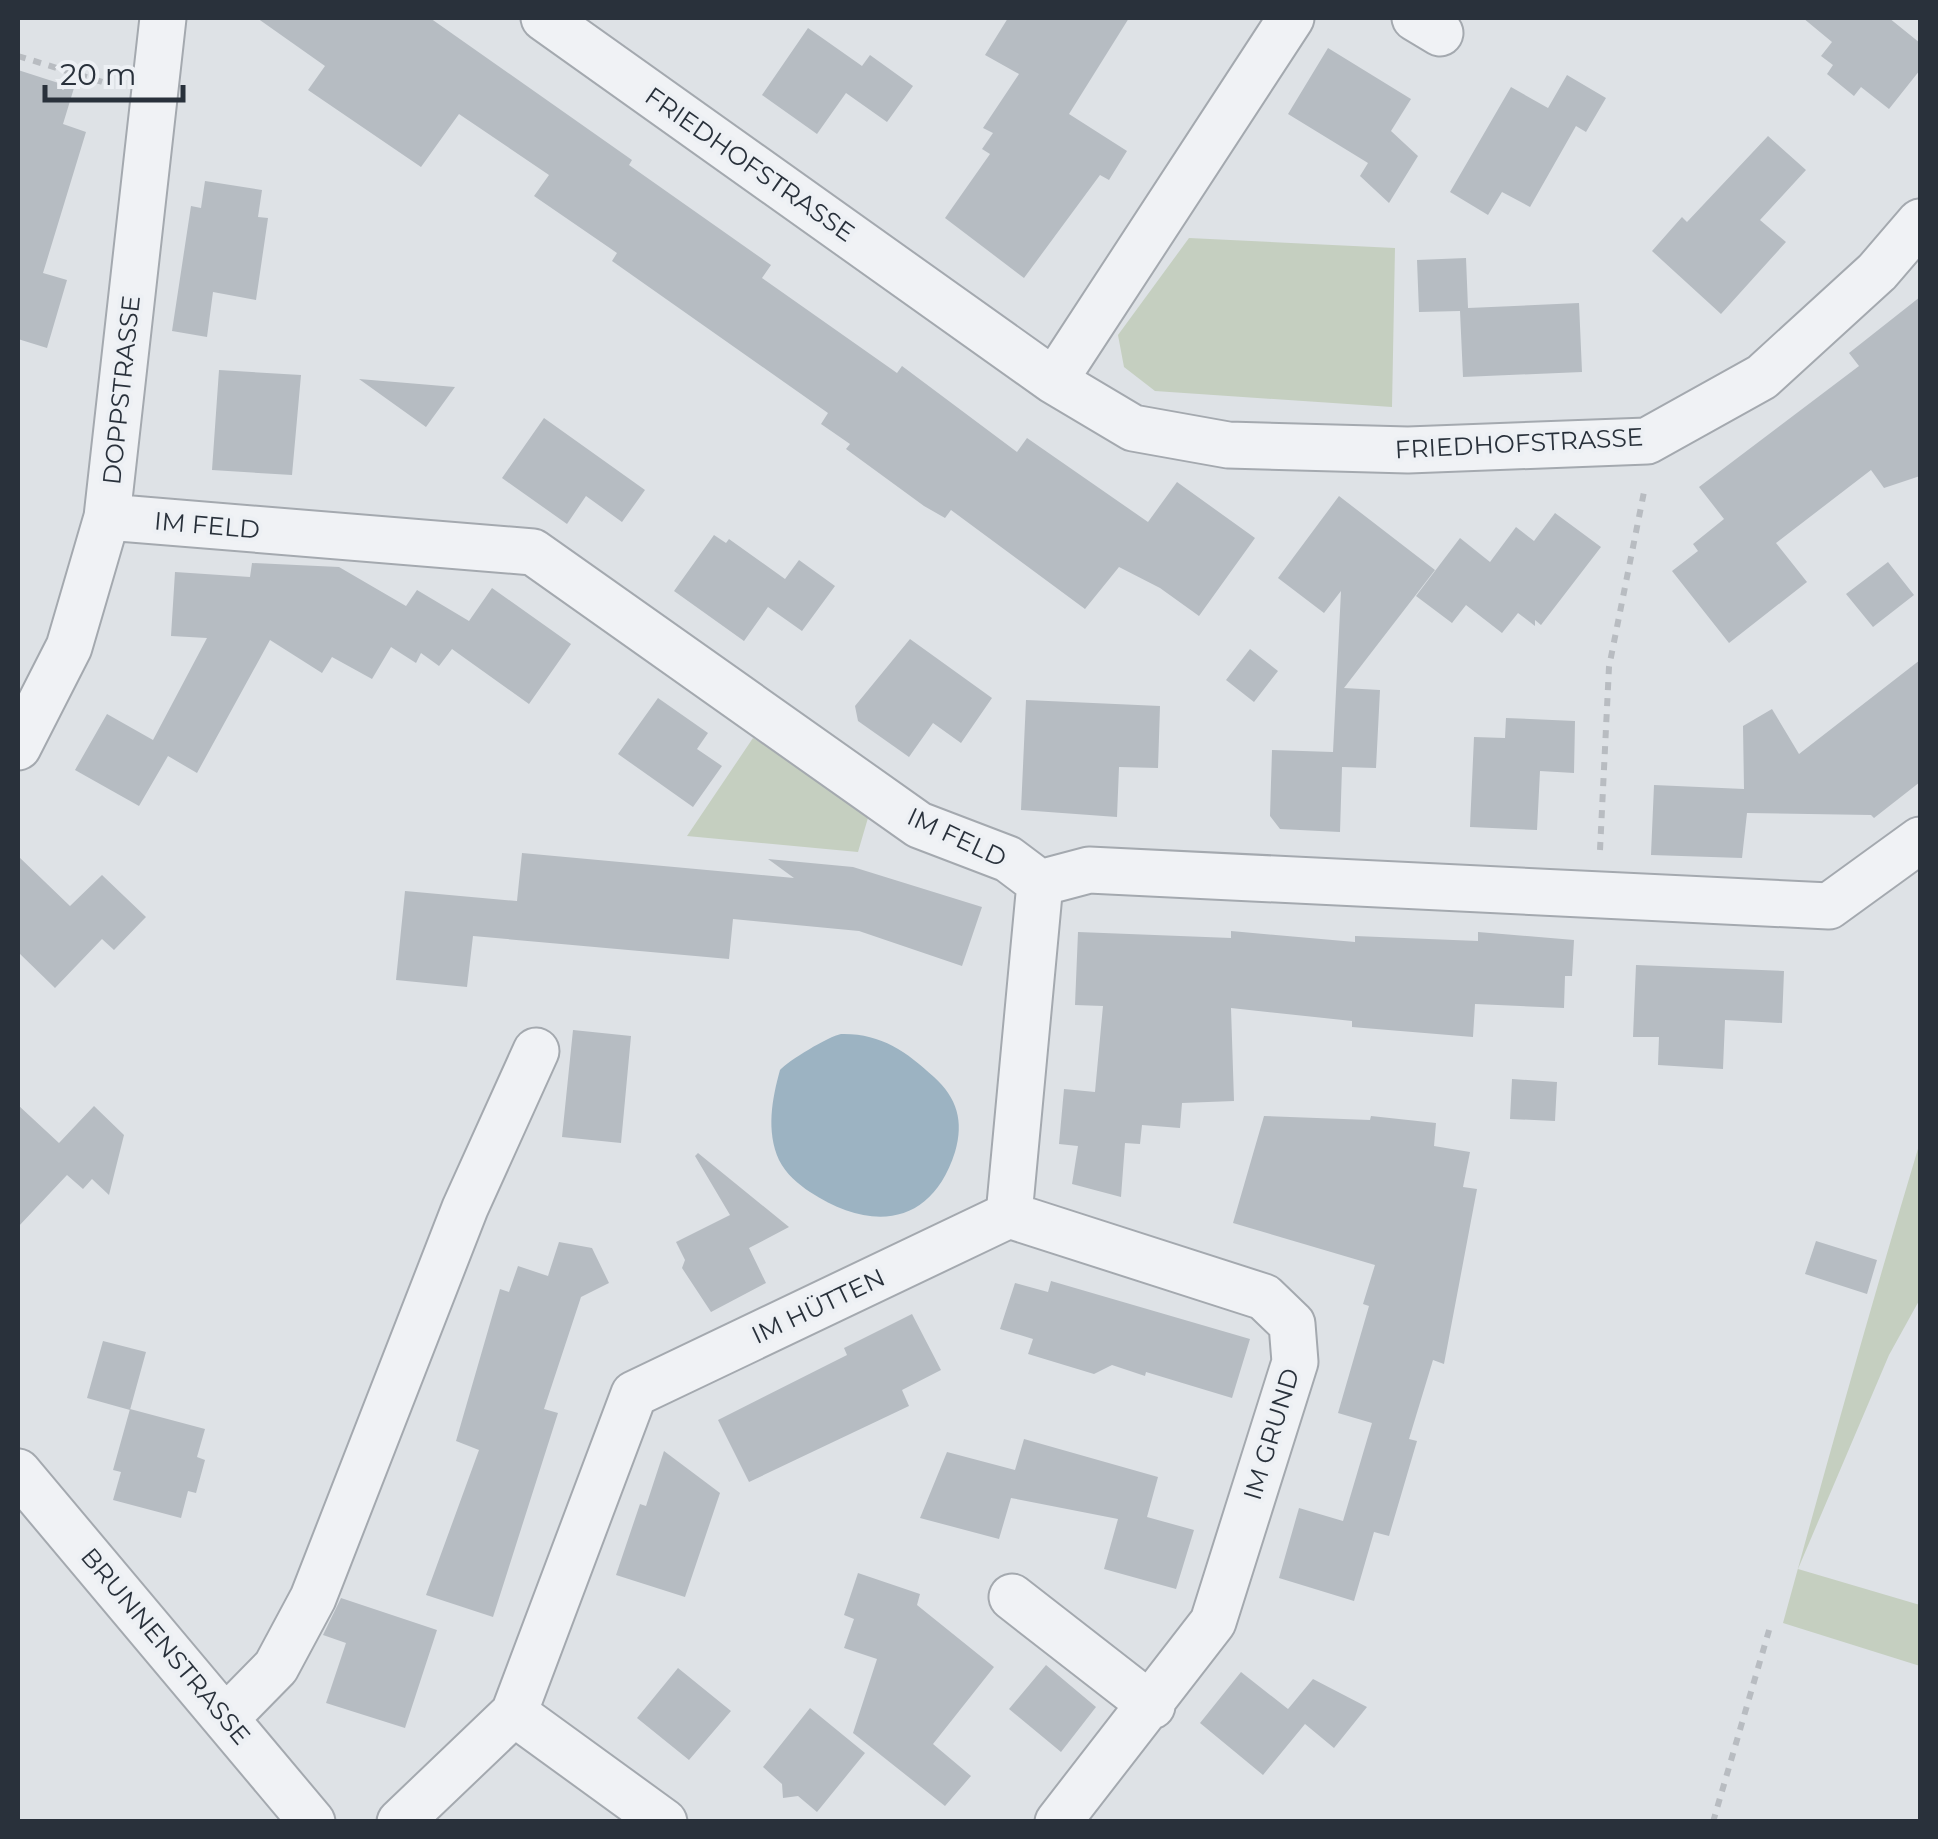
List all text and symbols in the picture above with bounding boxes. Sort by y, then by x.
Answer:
scale bar [45,40,182,102]
text: 20 m [60,56,137,93]
street label: FRIEDHOFSTRASSE [639,80,861,248]
street label: DOPPSTRASSE [96,294,146,486]
street label: FRIEDHOFSTRASSE [1394,422,1644,464]
street label: IM FELD [153,505,261,545]
street label: IM FELD [903,801,1011,873]
street label: IM HÜTTEN [747,1262,889,1350]
street label: IM GRUND [1237,1365,1305,1503]
street label: BRUNNENSTRASSE [75,1542,257,1750]

